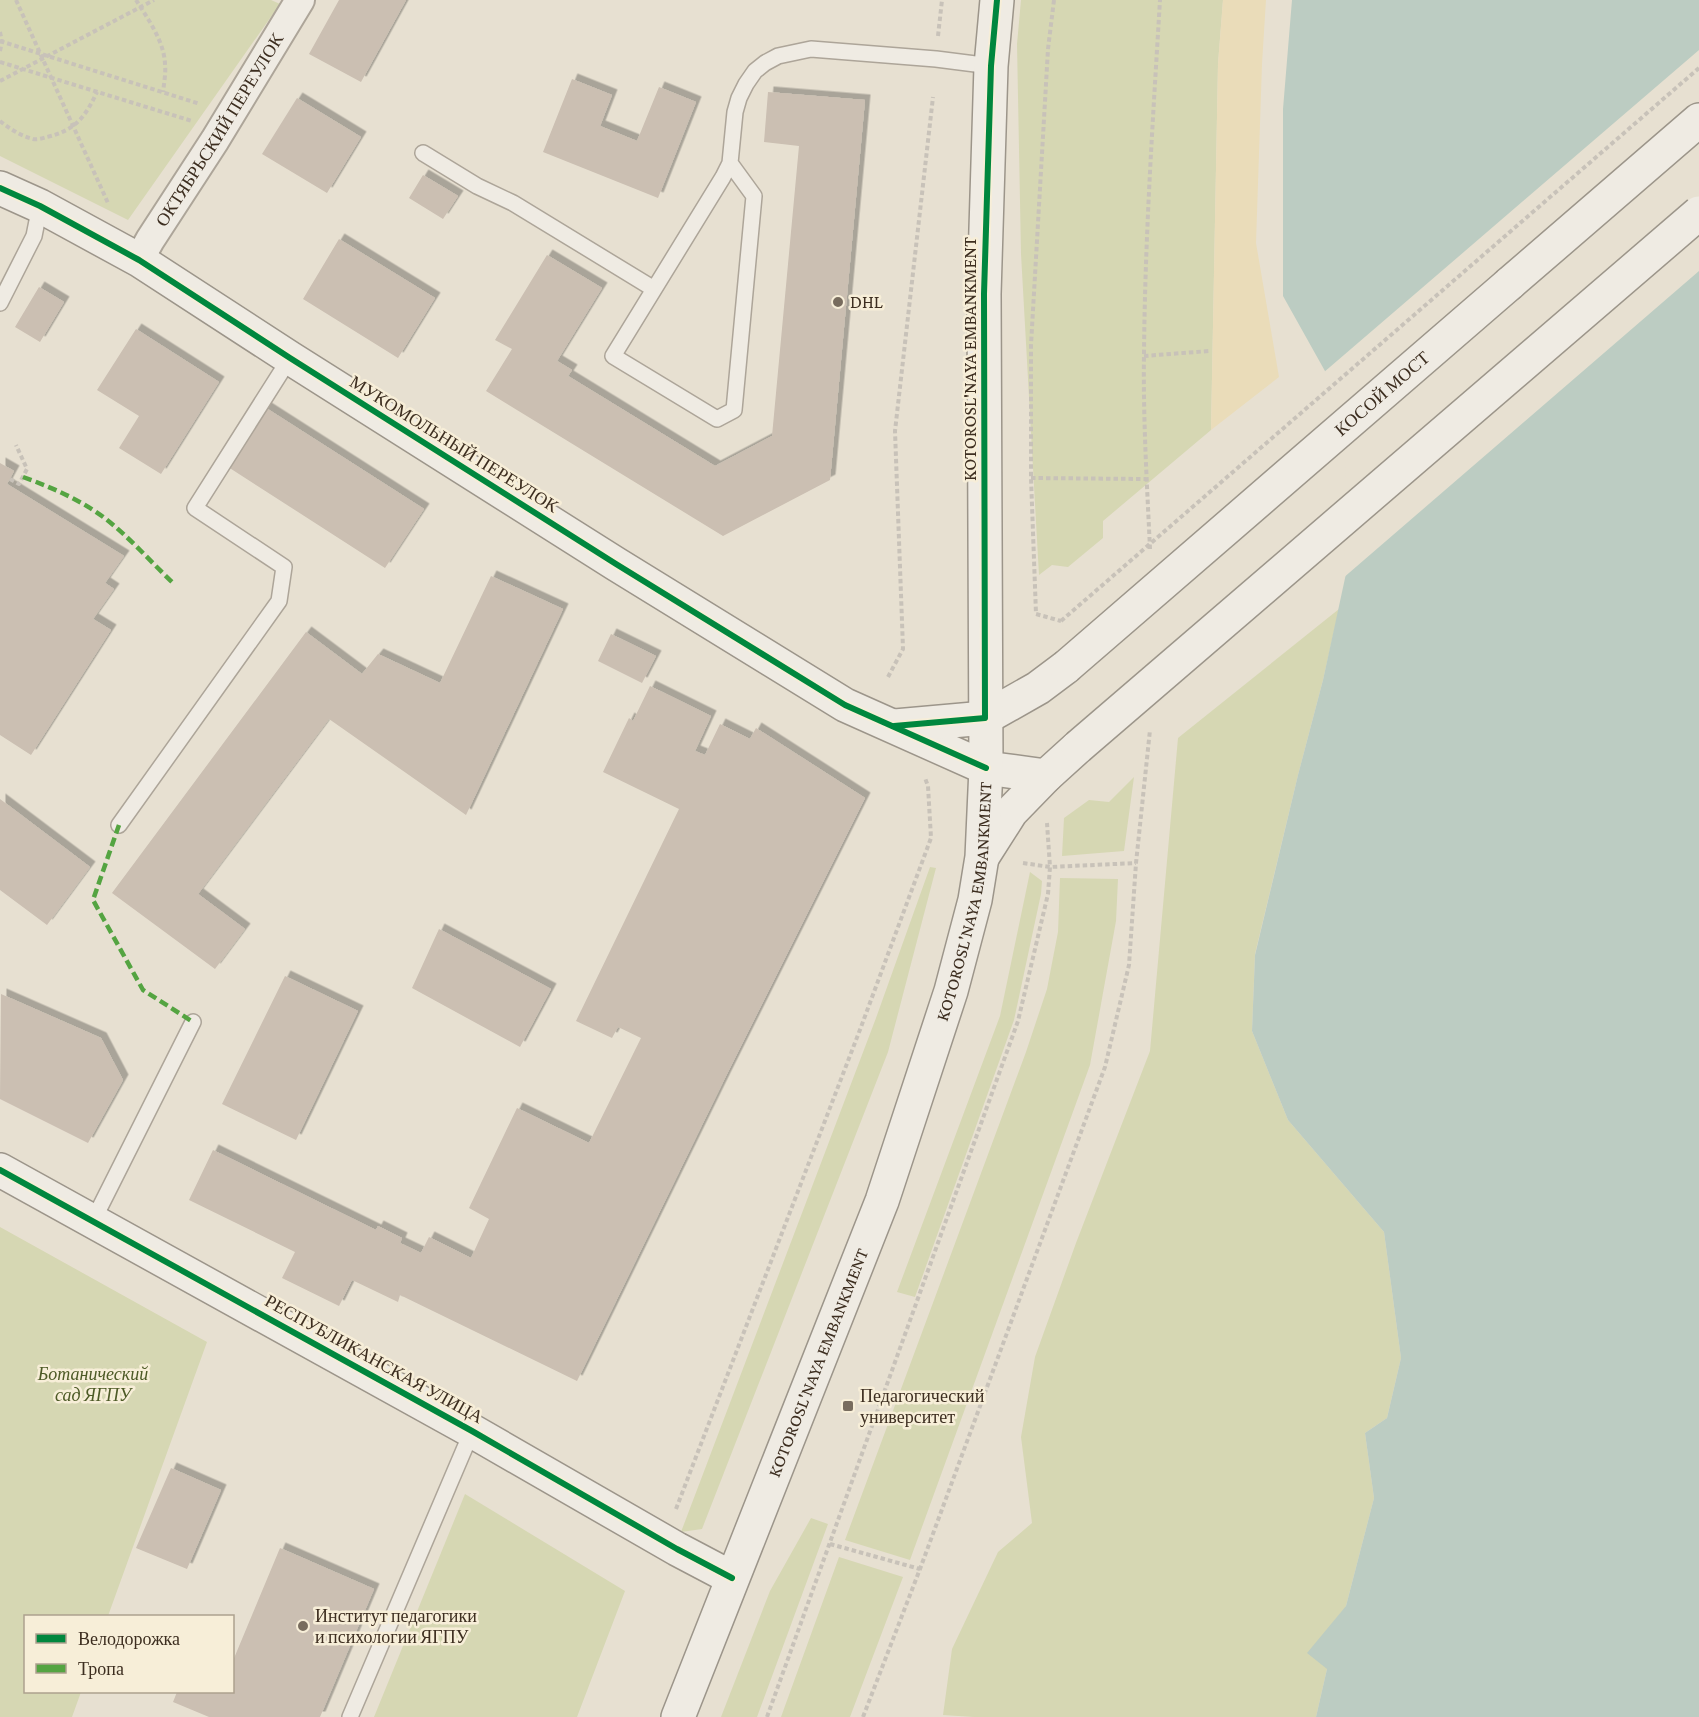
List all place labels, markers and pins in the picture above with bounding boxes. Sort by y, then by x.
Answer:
place label: DHL [850,292,883,312]
marker: DHL [831,295,845,309]
place label: Педагогический университет [860,1386,985,1427]
marker: Педагогический университет [841,1399,855,1413]
place label: Институт педагогики и психологии ЯГПУ [315,1606,477,1647]
marker: Институт педагогики и психологии ЯГПУ [296,1619,310,1633]

